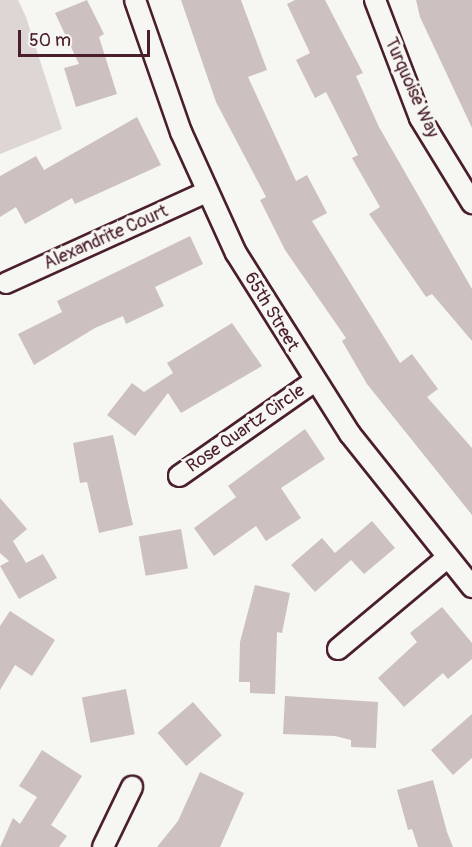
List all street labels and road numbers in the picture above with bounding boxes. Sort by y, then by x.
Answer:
street label: Turquoise Way [379,34,443,142]
street label: Alexandrite Court [40,201,172,275]
street label: 65th Street [239,268,303,356]
street label: Rose Quartz Circle [183,380,309,478]

